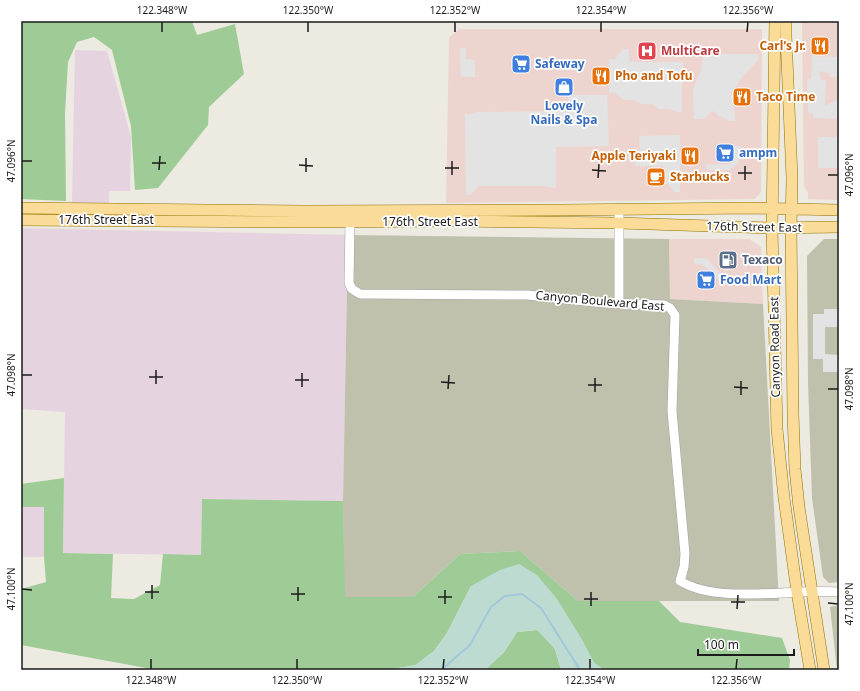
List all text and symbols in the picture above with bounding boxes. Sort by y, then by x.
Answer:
text: 122.348°W [137,3,188,17]
text: 122.350°W [283,3,334,17]
text: 122.352°W [430,3,481,17]
text: 122.354°W [576,3,627,17]
text: 122.356°W [723,3,774,17]
restaurant icon: Carl's Jr. [809,35,831,57]
place label: Carl's Jr. [759,37,806,54]
hospital icon: MultiCare [636,40,658,62]
place label: MultiCare [661,42,720,59]
supermarket icon: Safeway [510,53,532,75]
place label: Safeway [535,55,585,72]
restaurant icon: Pho and Tofu [590,65,612,87]
place label: Pho and Tofu [615,67,693,84]
shop icon: Lovely Nails & Spa [553,76,575,98]
restaurant icon: Taco Time [731,86,753,108]
place label: Taco Time [756,88,815,105]
place label: Lovely Nails & Spa [531,97,597,128]
text: 47.096°N [4,139,18,183]
supermarket icon: ampm [714,142,736,164]
place label: ampm [739,144,777,161]
restaurant icon: Apple Teriyaki [679,145,701,167]
place label: Apple Teriyaki [591,147,676,164]
text: 47.096°N [842,153,856,197]
cafe icon: Starbucks [645,166,667,188]
place label: Starbucks [670,168,729,185]
street label: 176th Street East [58,211,154,228]
street label: 176th Street East [382,213,478,230]
street label: 176th Street East [706,217,803,236]
fuel station icon: Texaco [717,249,739,271]
place label: Texaco [742,251,783,268]
supermarket icon: Food Mart [695,269,717,291]
place label: Food Mart [720,271,781,288]
street label: Canyon Boulevard East [535,286,666,315]
street label: Canyon Road East [765,296,784,398]
text: 47.098°N [4,353,18,397]
text: 47.098°N [842,367,856,411]
text: 47.100°N [4,567,18,611]
text: 47.100°N [842,582,856,626]
scale bar [698,631,794,657]
text: 100 m [704,636,739,653]
text: 122.348°W [126,673,177,687]
text: 122.350°W [272,673,323,687]
text: 122.352°W [418,673,469,687]
text: 122.354°W [565,673,616,687]
text: 122.356°W [711,673,762,687]

